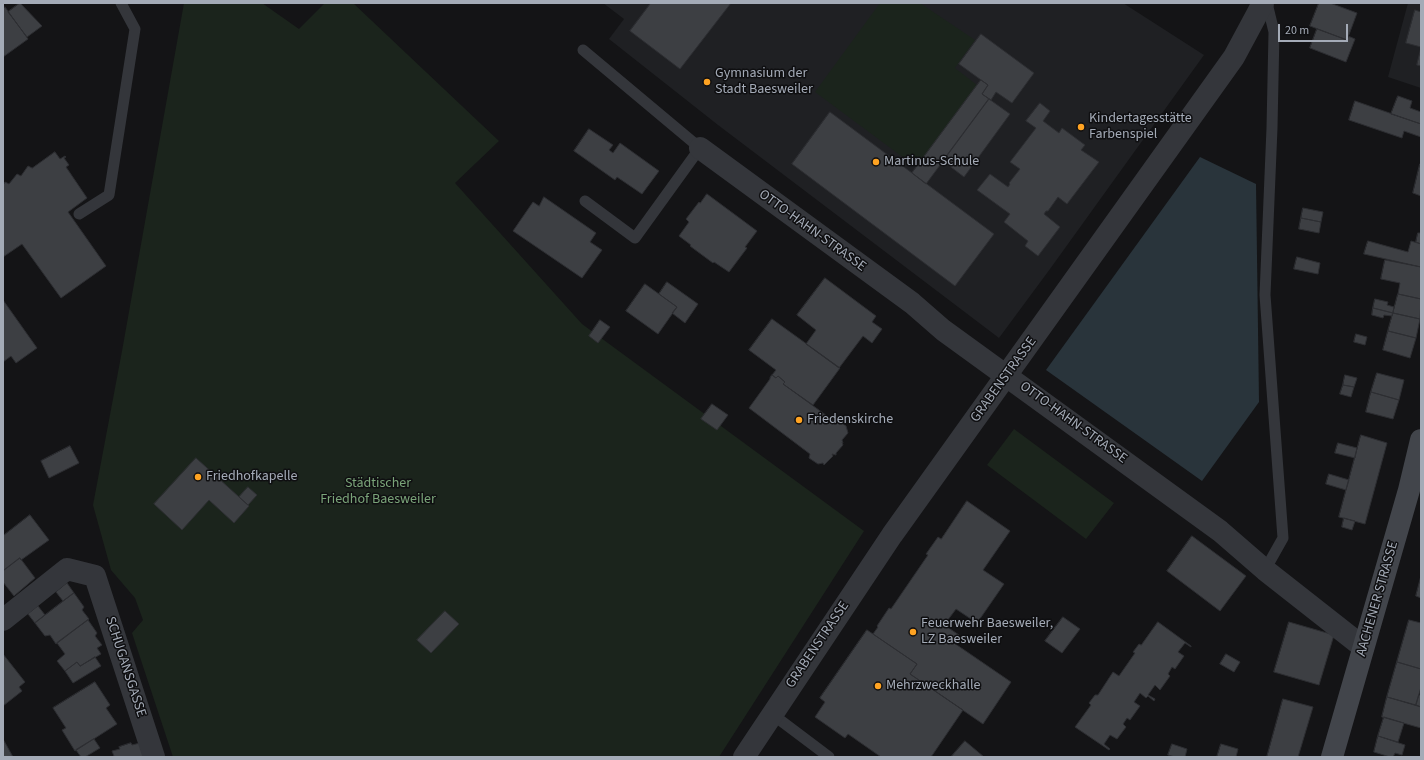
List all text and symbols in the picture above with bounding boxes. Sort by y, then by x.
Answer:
scale bar [1280,16,1350,42]
text: 20 m [1285,22,1309,39]
place label: Gymnasium der Stadt Baesweiler [715,66,813,98]
marker: Gymnasium der Stadt Baesweiler [702,77,712,87]
place label: Kindertagesstätte Farbenspiel [1089,111,1192,144]
marker: Kindertagesstätte Farbenspiel [1076,122,1086,132]
place label: Martinus-Schule [884,154,979,170]
marker: Martinus-Schule [871,157,881,167]
street label: OTTO-HAHN-STRASSE [755,186,869,276]
street label: GRABENSTRASSE [967,334,1041,426]
street label: OTTO-HAHN-STRASSE [1016,378,1130,468]
place label: Friedenskirche [807,412,893,428]
marker: Friedenskirche [794,415,804,425]
place label: Friedhofkapelle [206,469,298,485]
marker: Friedhofkapelle [193,472,203,482]
park label: Städtischer Friedhof Baesweiler [320,476,436,508]
street label: AACHENER STRASSE [1354,539,1402,659]
street label: GRABENSTRASSE [783,598,853,692]
street label: SCHUGANSGASSE [101,615,149,719]
place label: Feuerwehr Baesweiler, LZ Baesweiler [921,616,1053,648]
marker: Feuerwehr Baesweiler, LZ Baesweiler [908,627,918,637]
place label: Mehrzweckhalle [886,678,981,694]
marker: Mehrzweckhalle [873,681,883,691]

